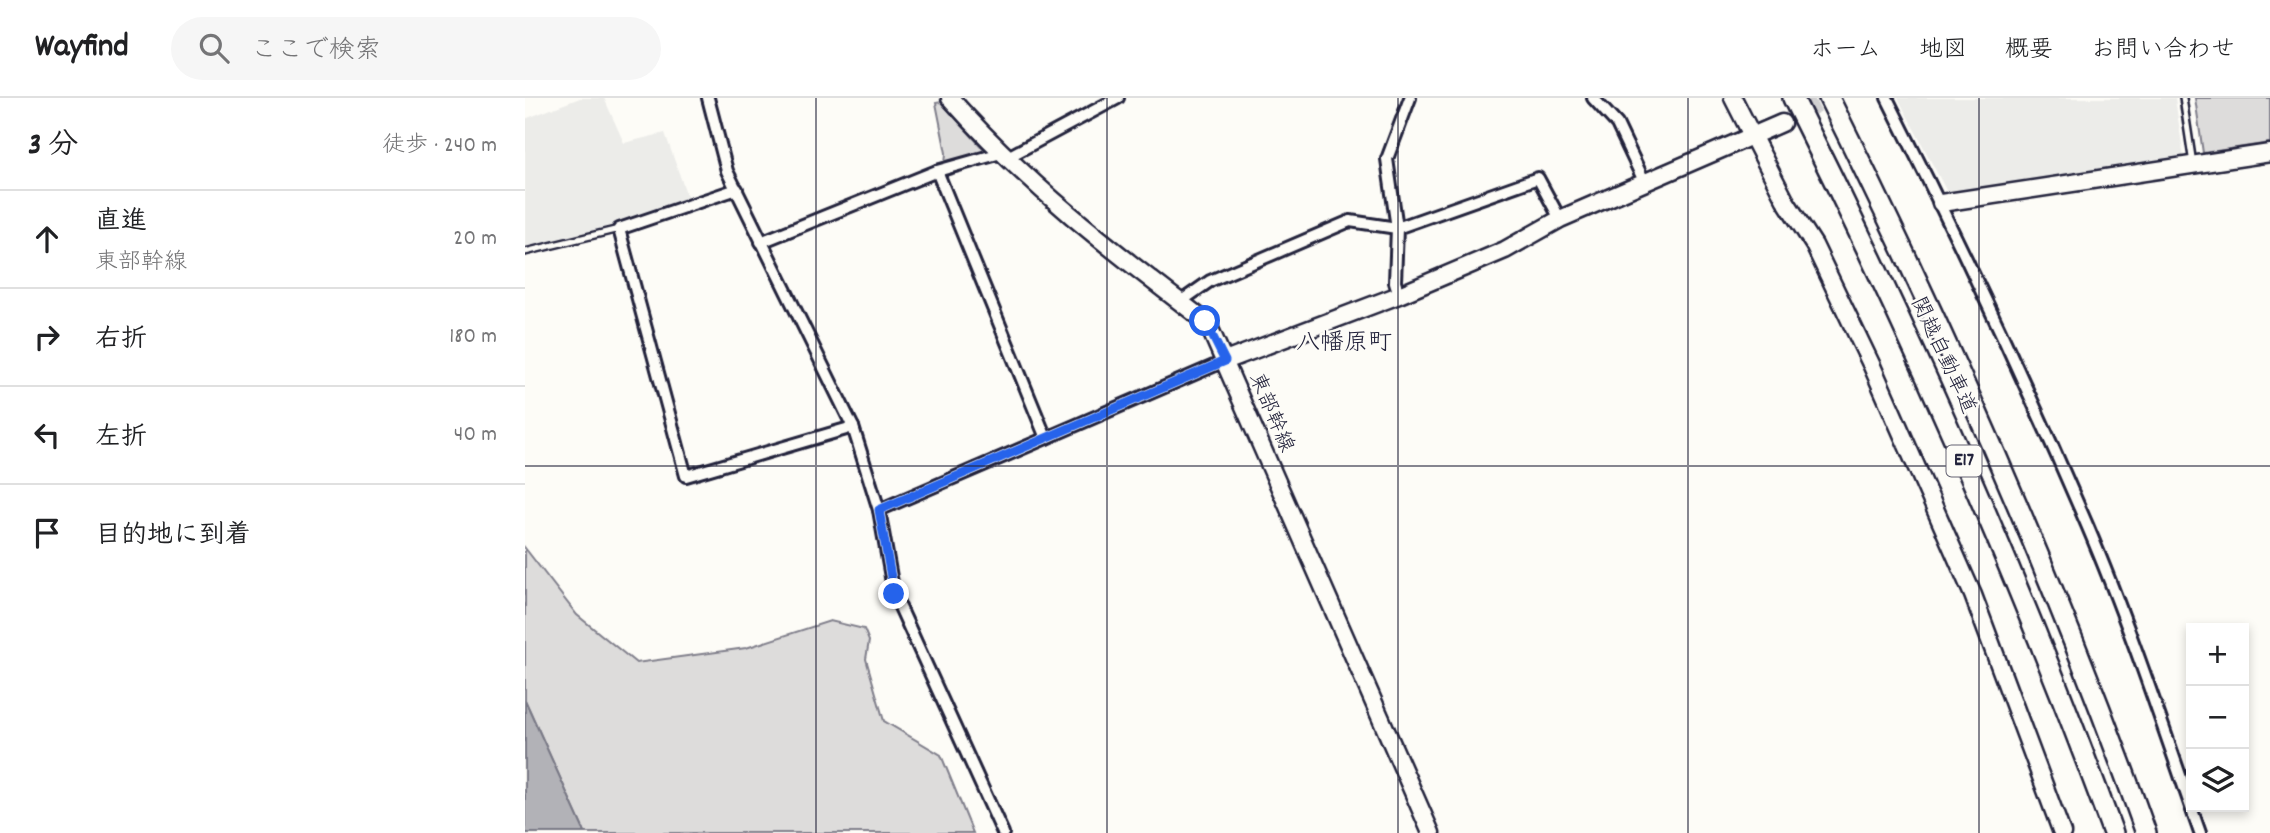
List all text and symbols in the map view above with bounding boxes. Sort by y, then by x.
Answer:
search box [171,17,661,80]
text: Wayfind [35,25,129,72]
icon: search [195,29,233,67]
text: ここで検索 [251,33,381,70]
text: ホーム [1810,34,1881,68]
text: 地図 [1919,34,1967,68]
text: 概要 [2005,34,2053,68]
text: お問い合わせ [2091,34,2235,68]
text: 3 分 [28,126,78,169]
text: 徒歩 · 240 m [382,130,497,163]
text: 直進 [95,204,147,241]
icon: ahead [28,220,66,258]
text: 20 m [453,223,497,256]
text: 東部幹線 [95,247,187,280]
street label: 関越自動車道 [1902,293,1982,419]
route start [1189,305,1220,336]
icon: right [28,318,66,356]
text: 180 m [449,321,497,354]
text: 右折 [95,322,147,359]
district label: 八幡原町 [1296,327,1392,361]
street label: 東部幹線 [1240,368,1300,458]
icon: left [28,416,66,454]
text: 40 m [454,419,497,452]
text: 左折 [95,420,147,457]
road number: E17 [1947,446,1981,476]
icon: arrive [28,514,66,552]
text: 目的地に到着 [95,518,251,555]
route end [878,578,909,609]
map controls [2186,623,2249,812]
button: + [2186,623,2249,686]
button: − [2186,686,2249,749]
button: layers [2186,749,2249,812]

